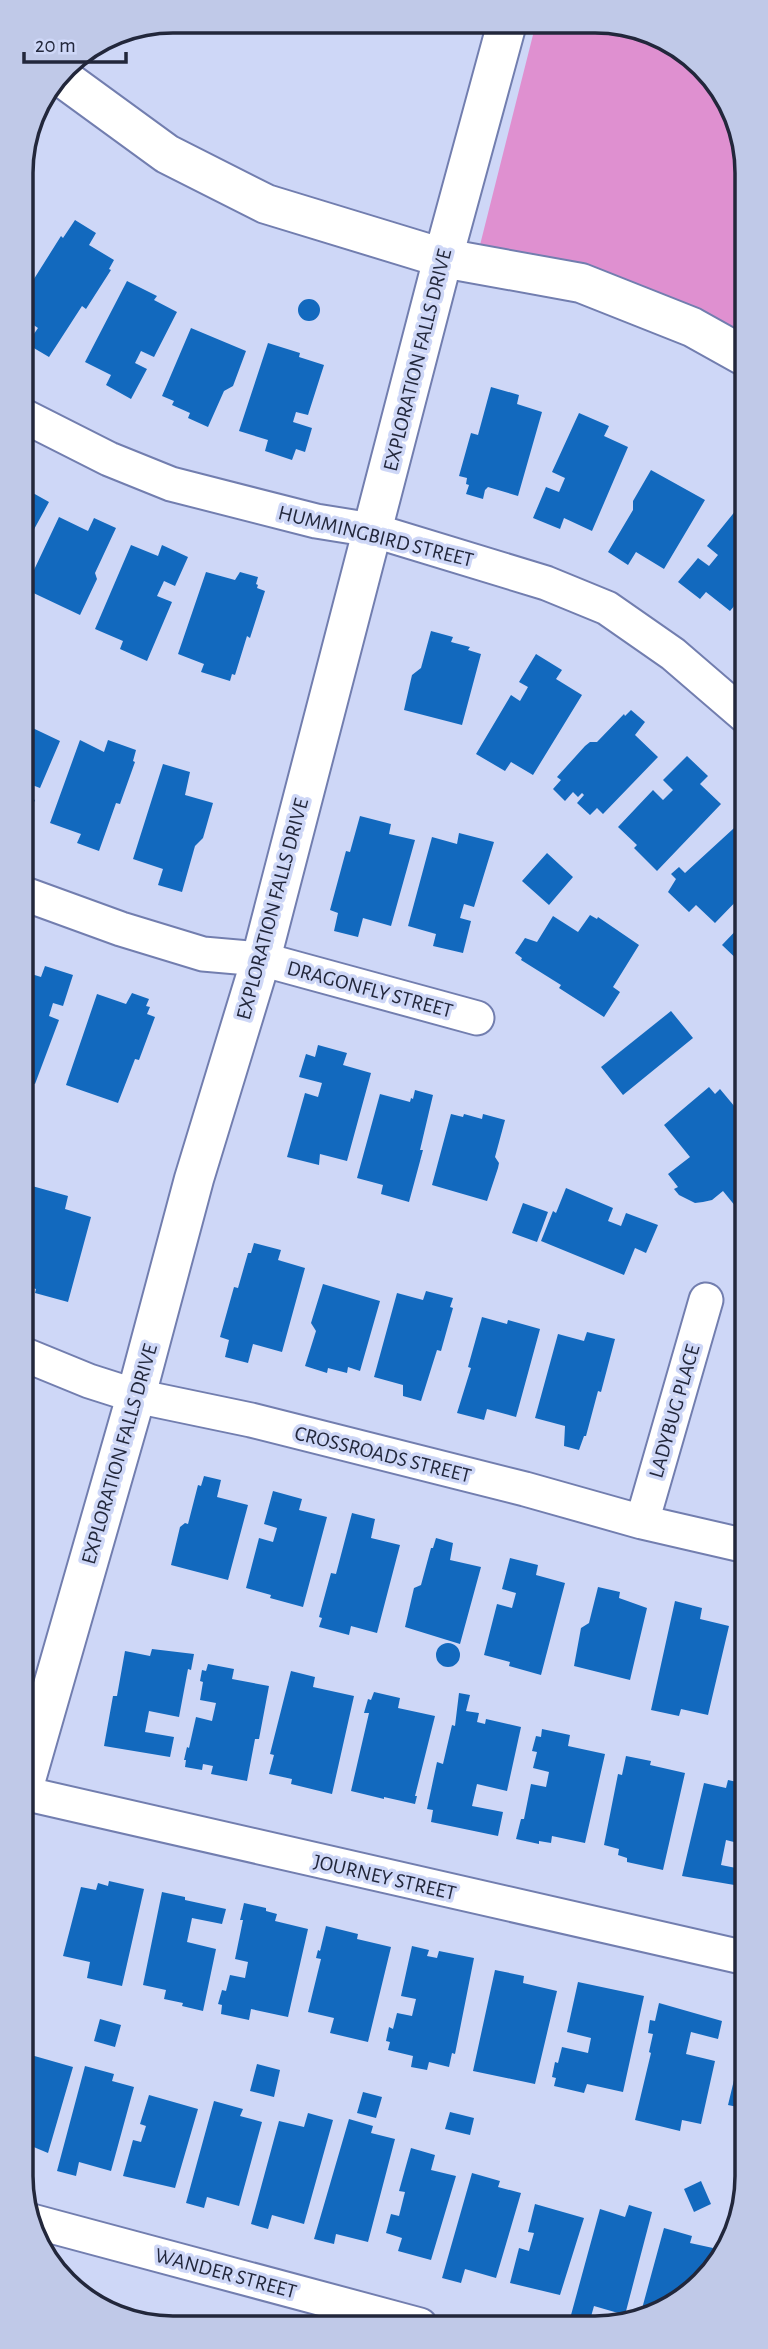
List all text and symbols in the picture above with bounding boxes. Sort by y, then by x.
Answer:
scale bar [24,21,126,65]
text: 20 m [35,35,76,56]
street label: EXPLORATION FALLS DRIVE [380,247,455,473]
street label: HUMMINGBIRD STREET [276,502,476,571]
street label: EXPLORATION FALLS DRIVE [233,796,312,1022]
street label: DRAGONFLY STREET [285,957,455,1022]
street label: EXPLORATION FALLS DRIVE [78,1342,161,1567]
street label: LADYBUG PLACE [645,1342,704,1480]
street label: CROSSROADS STREET [292,1422,473,1487]
street label: JOURNEY STREET [312,1851,458,1904]
street label: WANDER STREET [153,2244,299,2302]

